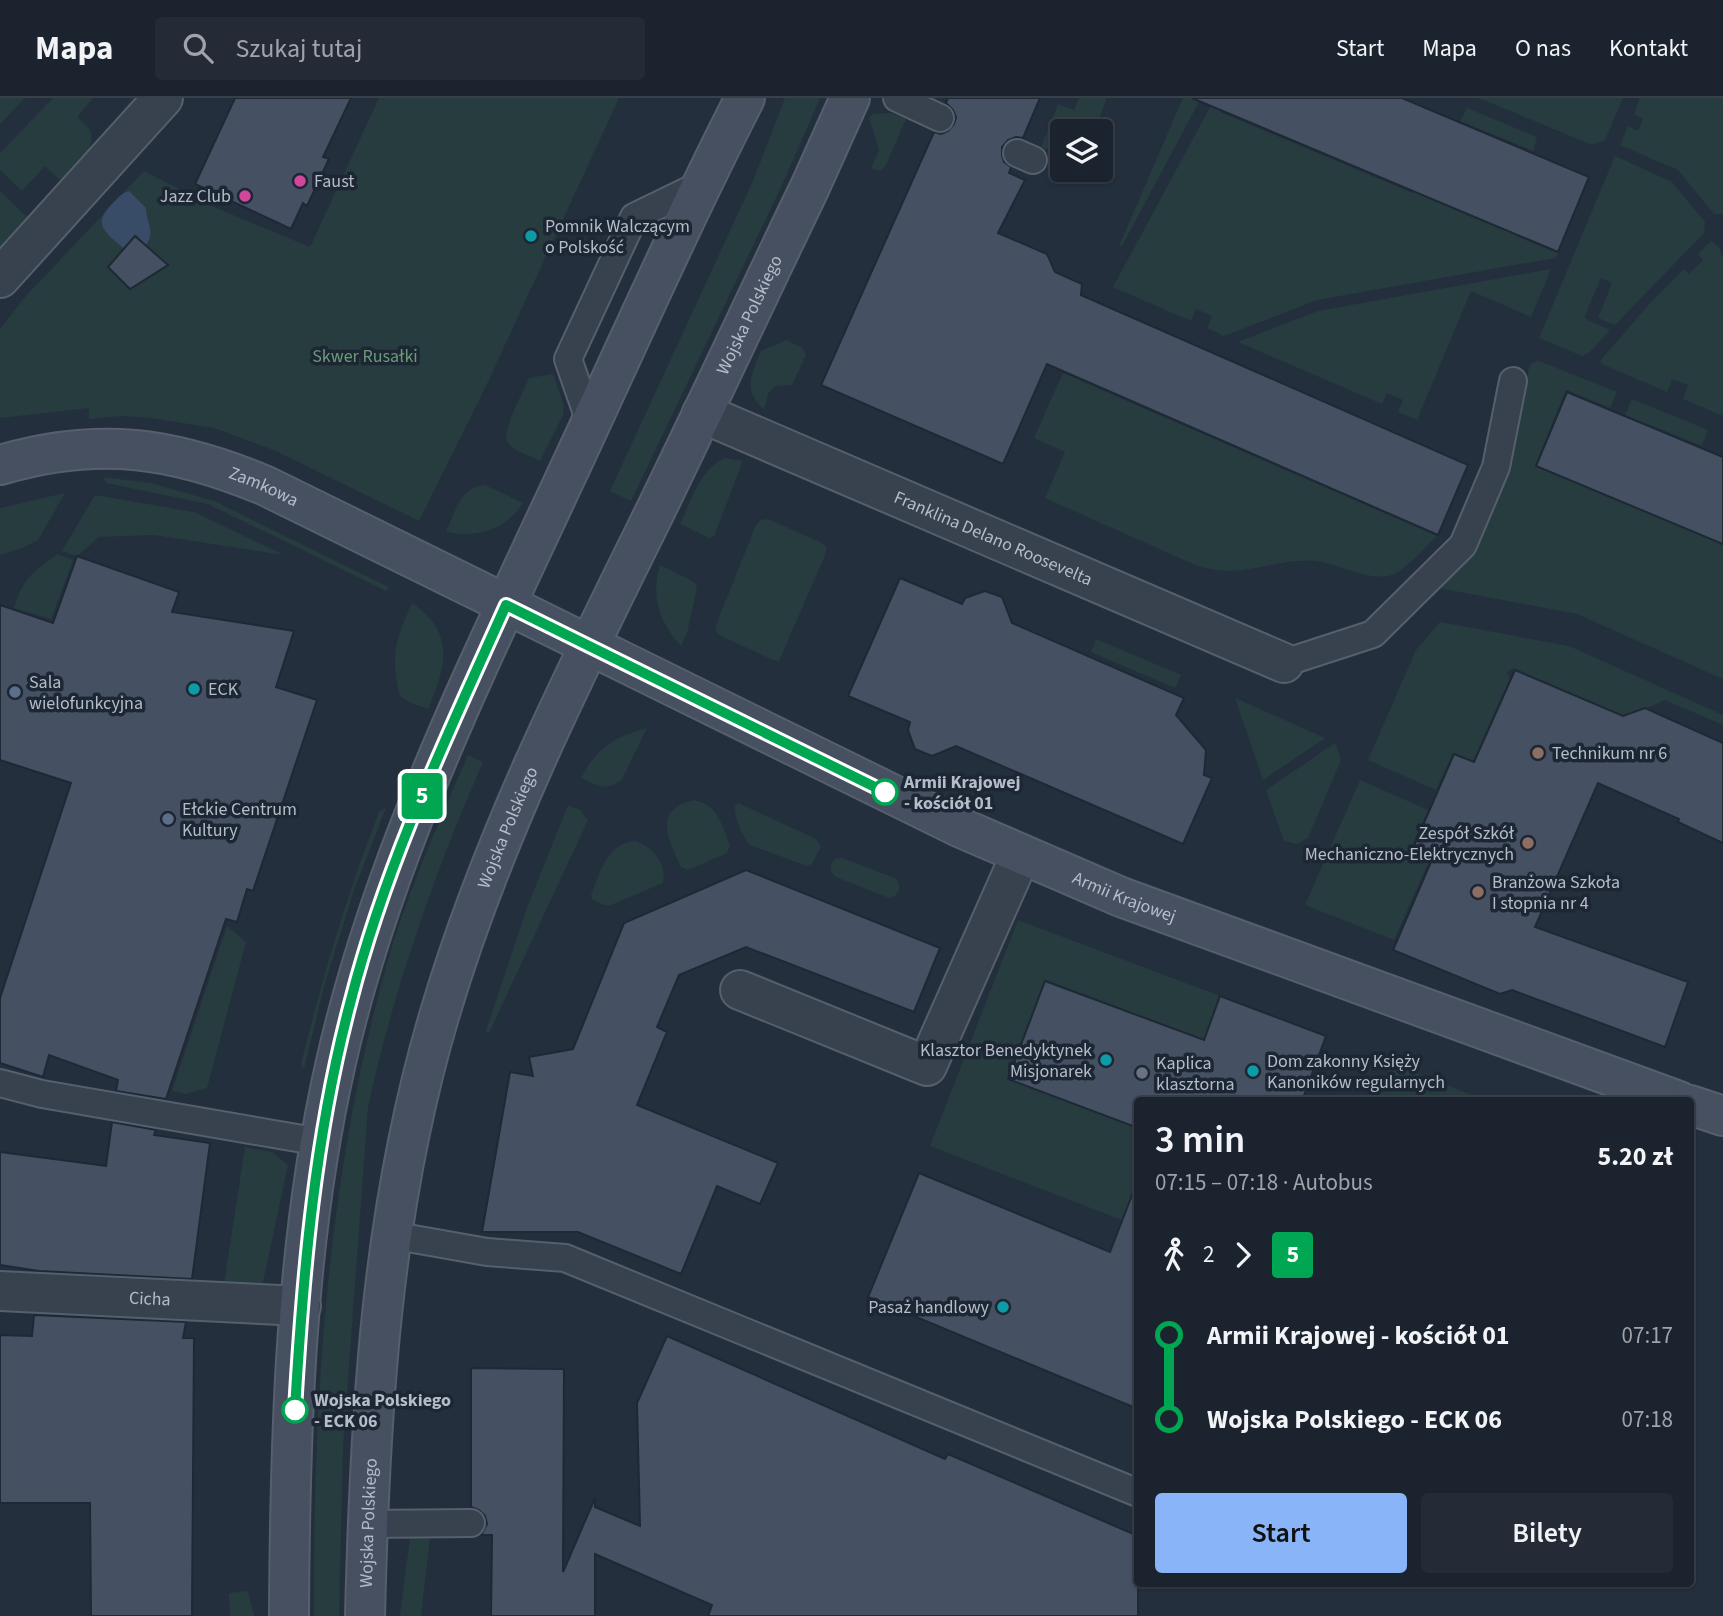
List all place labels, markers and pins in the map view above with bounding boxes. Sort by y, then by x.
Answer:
place label: Faust [314,169,354,194]
marker: Faust [292,173,308,189]
place label: Jazz Club [160,184,231,209]
marker: Jazz Club [237,188,253,204]
place label: Pomnik Walczącym o Polskość [545,214,690,260]
marker: Pomnik Walczącym o Polskość [523,228,539,244]
place label: Sala wielofunkcyjna [29,670,143,716]
place label: ECK [208,677,239,702]
marker: ECK [186,681,202,697]
marker: Sala wielofunkcyjna [7,684,23,700]
place label: Technikum nr 6 [1552,741,1667,766]
marker: Technikum nr 6 [1530,745,1546,761]
place label: Armii Krajowej - kościół 01 [903,770,1021,816]
marker: Armii Krajowej - kościół 01 [872,779,898,805]
place label: Ełckie Centrum Kultury [182,797,297,843]
marker: Ełckie Centrum Kultury [160,811,176,827]
place label: Zespół Szkół Mechaniczno-Elektrycznych [1305,821,1515,867]
marker: Zespół Szkół Mechaniczno-Elektrycznych [1520,835,1536,851]
place label: Branżowa Szkoła I stopnia nr 4 [1492,870,1620,916]
marker: Branżowa Szkoła I stopnia nr 4 [1470,884,1486,900]
place label: Klasztor Benedyktynek Misjonarek [920,1038,1092,1084]
place label: Dom zakonny Księży Kanoników regularnych [1267,1049,1445,1095]
place label: Kaplica klasztorna [1156,1051,1235,1097]
marker: Klasztor Benedyktynek Misjonarek [1098,1052,1114,1068]
marker: Dom zakonny Księży Kanoników regularnych [1245,1063,1261,1079]
marker: Kaplica klasztorna [1134,1065,1150,1081]
place label: Pasaż handlowy [868,1295,990,1320]
marker: Pasaż handlowy [995,1299,1011,1315]
place label: Wojska Polskiego - ECK 06 [314,1388,451,1434]
marker: Wojska Polskiego - ECK 06 [282,1397,308,1423]

